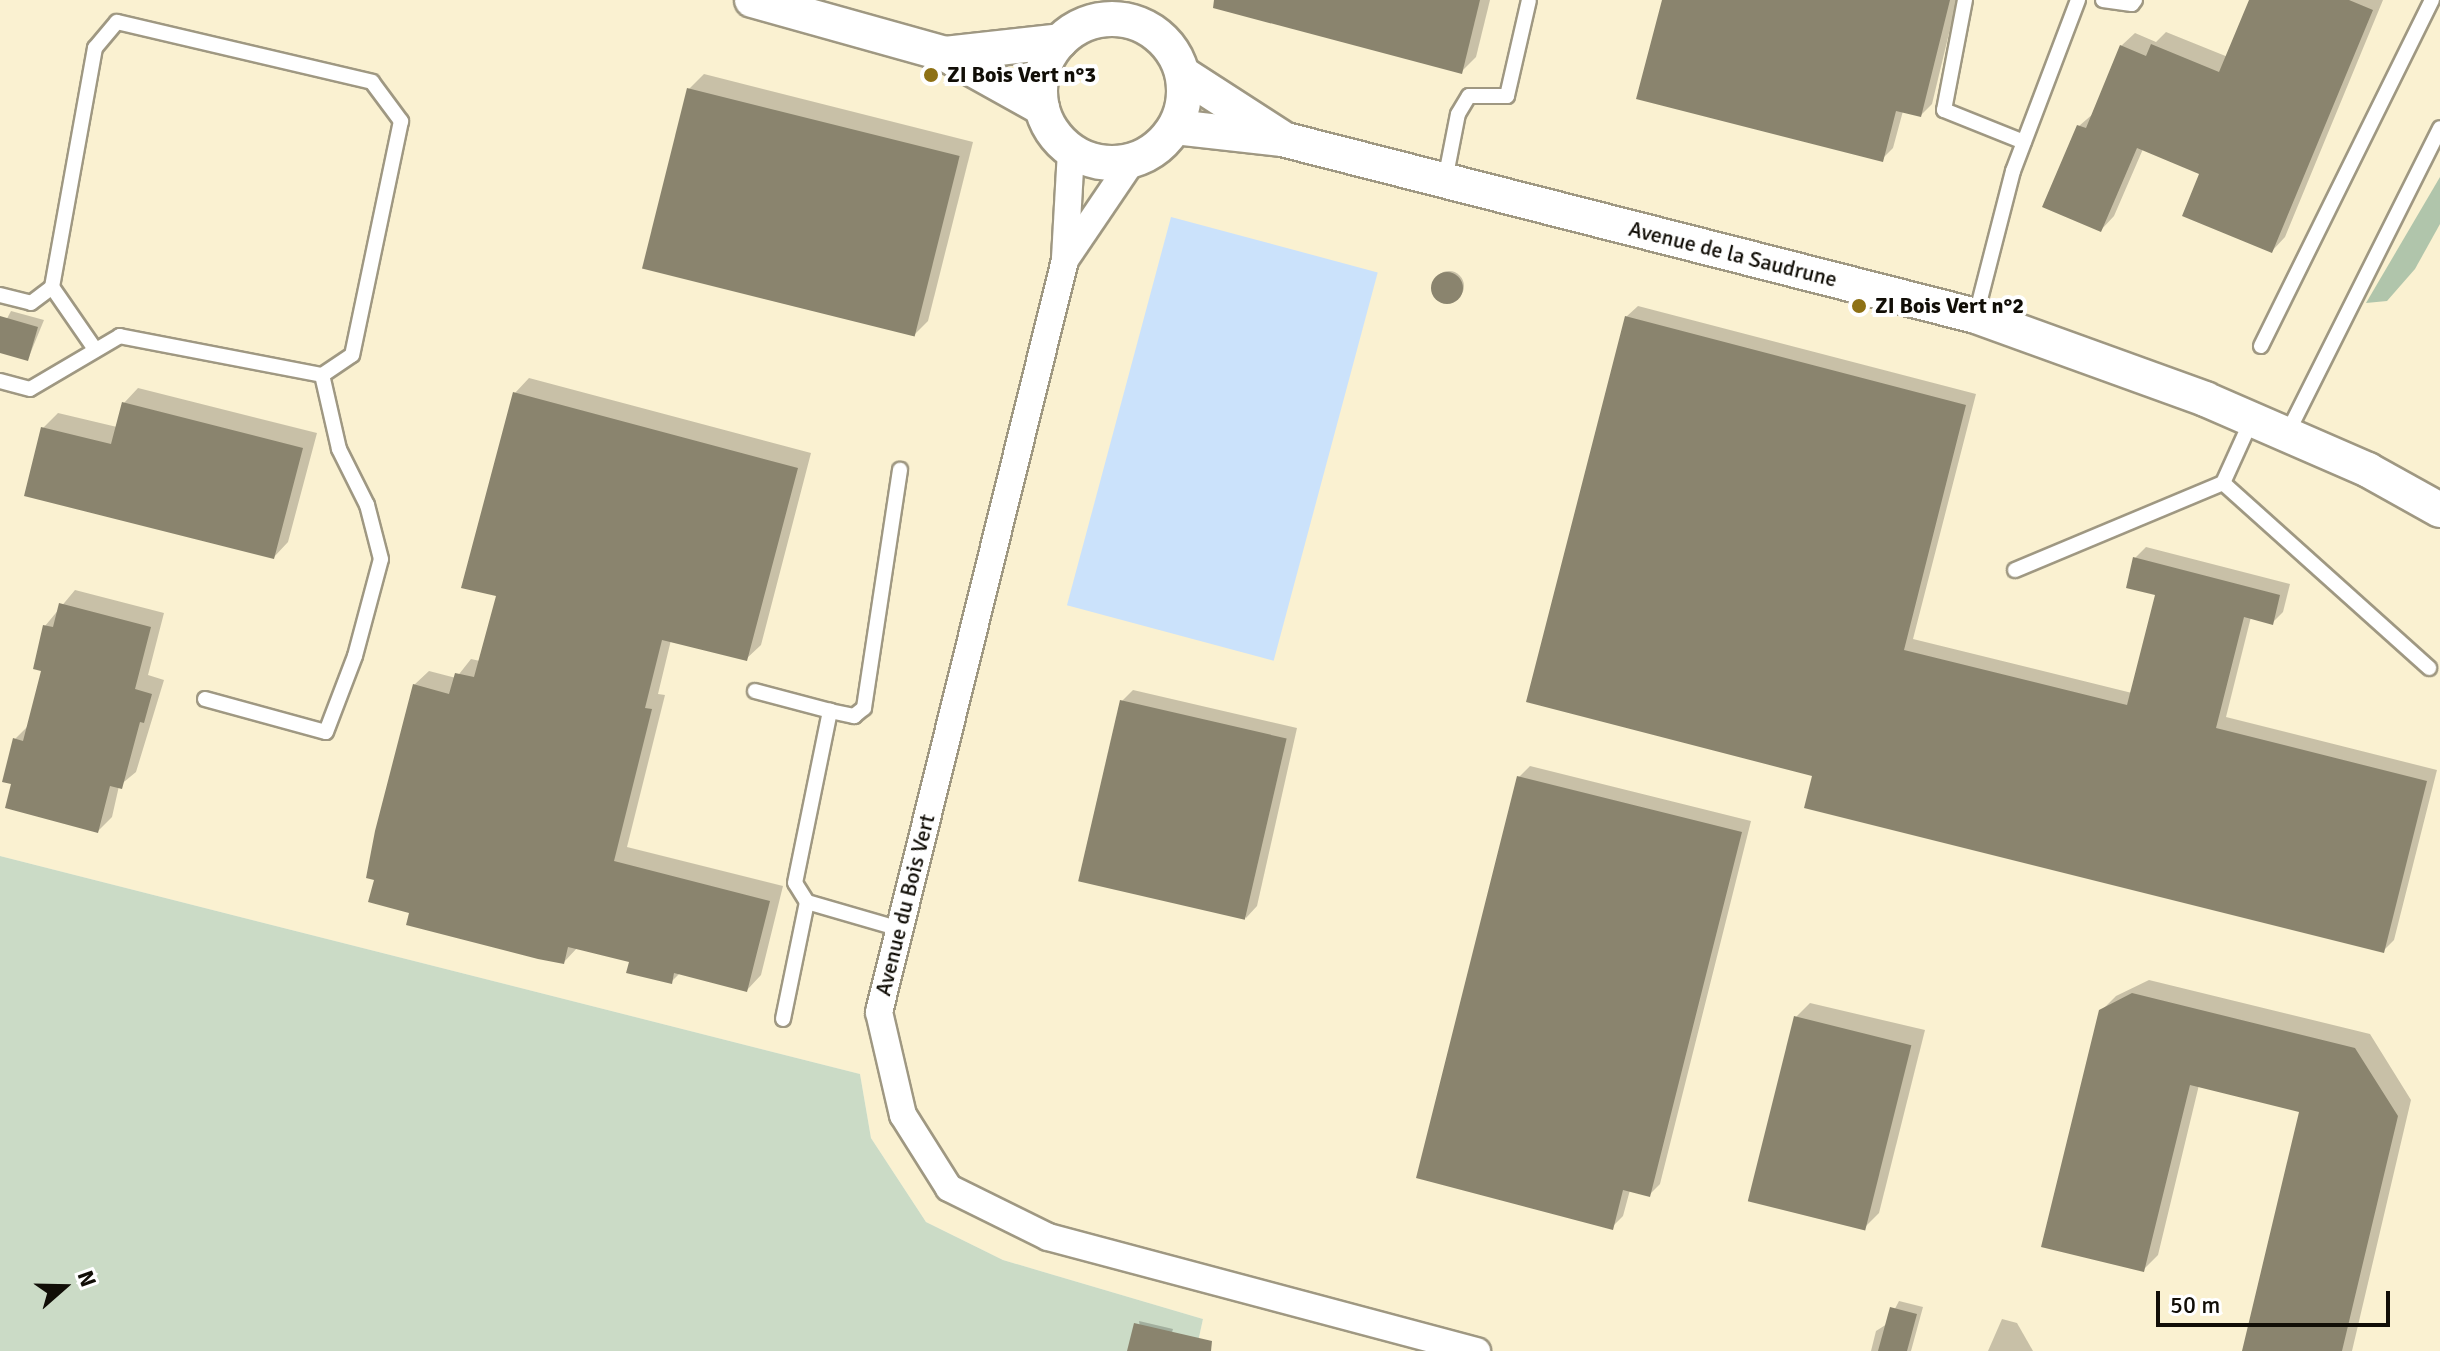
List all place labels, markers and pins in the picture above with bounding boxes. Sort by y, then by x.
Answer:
place label: ZI Bois Vert n°3 [947,62,1096,88]
marker: ZI Bois Vert n°3 [922,66,940,84]
place label: ZI Bois Vert n°2 [1875,293,2024,319]
marker: ZI Bois Vert n°2 [1850,297,1868,315]

